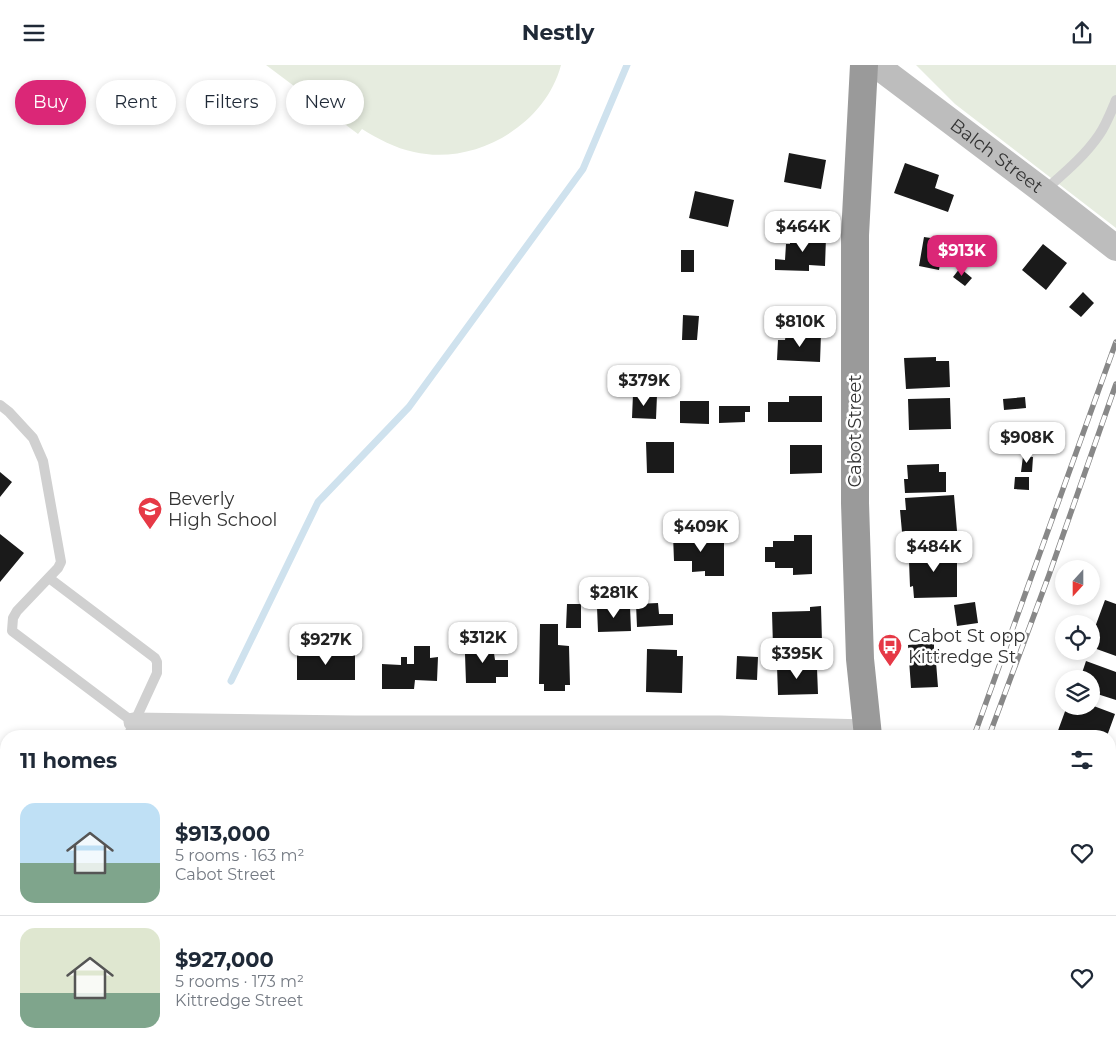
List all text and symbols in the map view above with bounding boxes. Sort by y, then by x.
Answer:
icon: menu [20,19,48,47]
text: Nestly [522,19,594,46]
icon: share [1068,19,1096,47]
chip: Buy [15,80,86,125]
chip: Rent [96,80,176,125]
chip: Filters [186,80,276,125]
chip: New [286,80,364,125]
street label: Balch Street [946,114,1047,198]
pin: $464K [768,211,838,253]
text: $464K [776,217,830,236]
pin: $913K [927,235,997,277]
text: $913K [938,241,986,260]
pin: $810K [765,305,835,348]
text: $810K [775,312,825,331]
pin: $379K [609,365,679,407]
text: $379K [618,371,670,390]
street label: Cabot Street [844,374,866,488]
pin: $908K [992,421,1062,464]
text: $908K [1000,428,1054,447]
place label: Beverly High School [168,488,277,531]
school or university icon: Beverly High School [137,496,163,530]
pin: $409K [666,511,736,553]
text: $409K [674,517,728,536]
pin: $484K [899,531,969,573]
text: $484K [907,537,961,556]
north arrow [1055,560,1100,605]
map controls [1055,560,1100,715]
pin: $281K [579,577,649,619]
text: $281K [590,583,638,602]
button: locate [1055,615,1100,660]
pin: $312K [448,621,518,664]
pin: $927K [291,623,361,666]
place label: Cabot St opp Kittredge St [908,625,1026,668]
text: $312K [459,628,507,647]
text: $927K [300,630,352,649]
bus stop icon: Cabot St opp Kittredge St [877,633,903,667]
pin: $395K [762,637,832,680]
text: $395K [771,644,823,663]
button: layers [1055,670,1100,715]
icon: filters [1068,746,1096,774]
text: 11 homes [20,748,117,773]
text: $913,000 [175,821,270,846]
icon: home [60,823,120,883]
icon: heart [1068,839,1096,867]
text: 5 rooms · 163 m² [175,846,304,865]
text: Cabot Street [175,865,276,884]
text: $927,000 [175,947,274,972]
icon: home [60,948,120,1008]
icon: heart [1068,964,1096,992]
text: 5 rooms · 173 m² [175,972,304,991]
text: Kittredge Street [175,991,303,1010]

